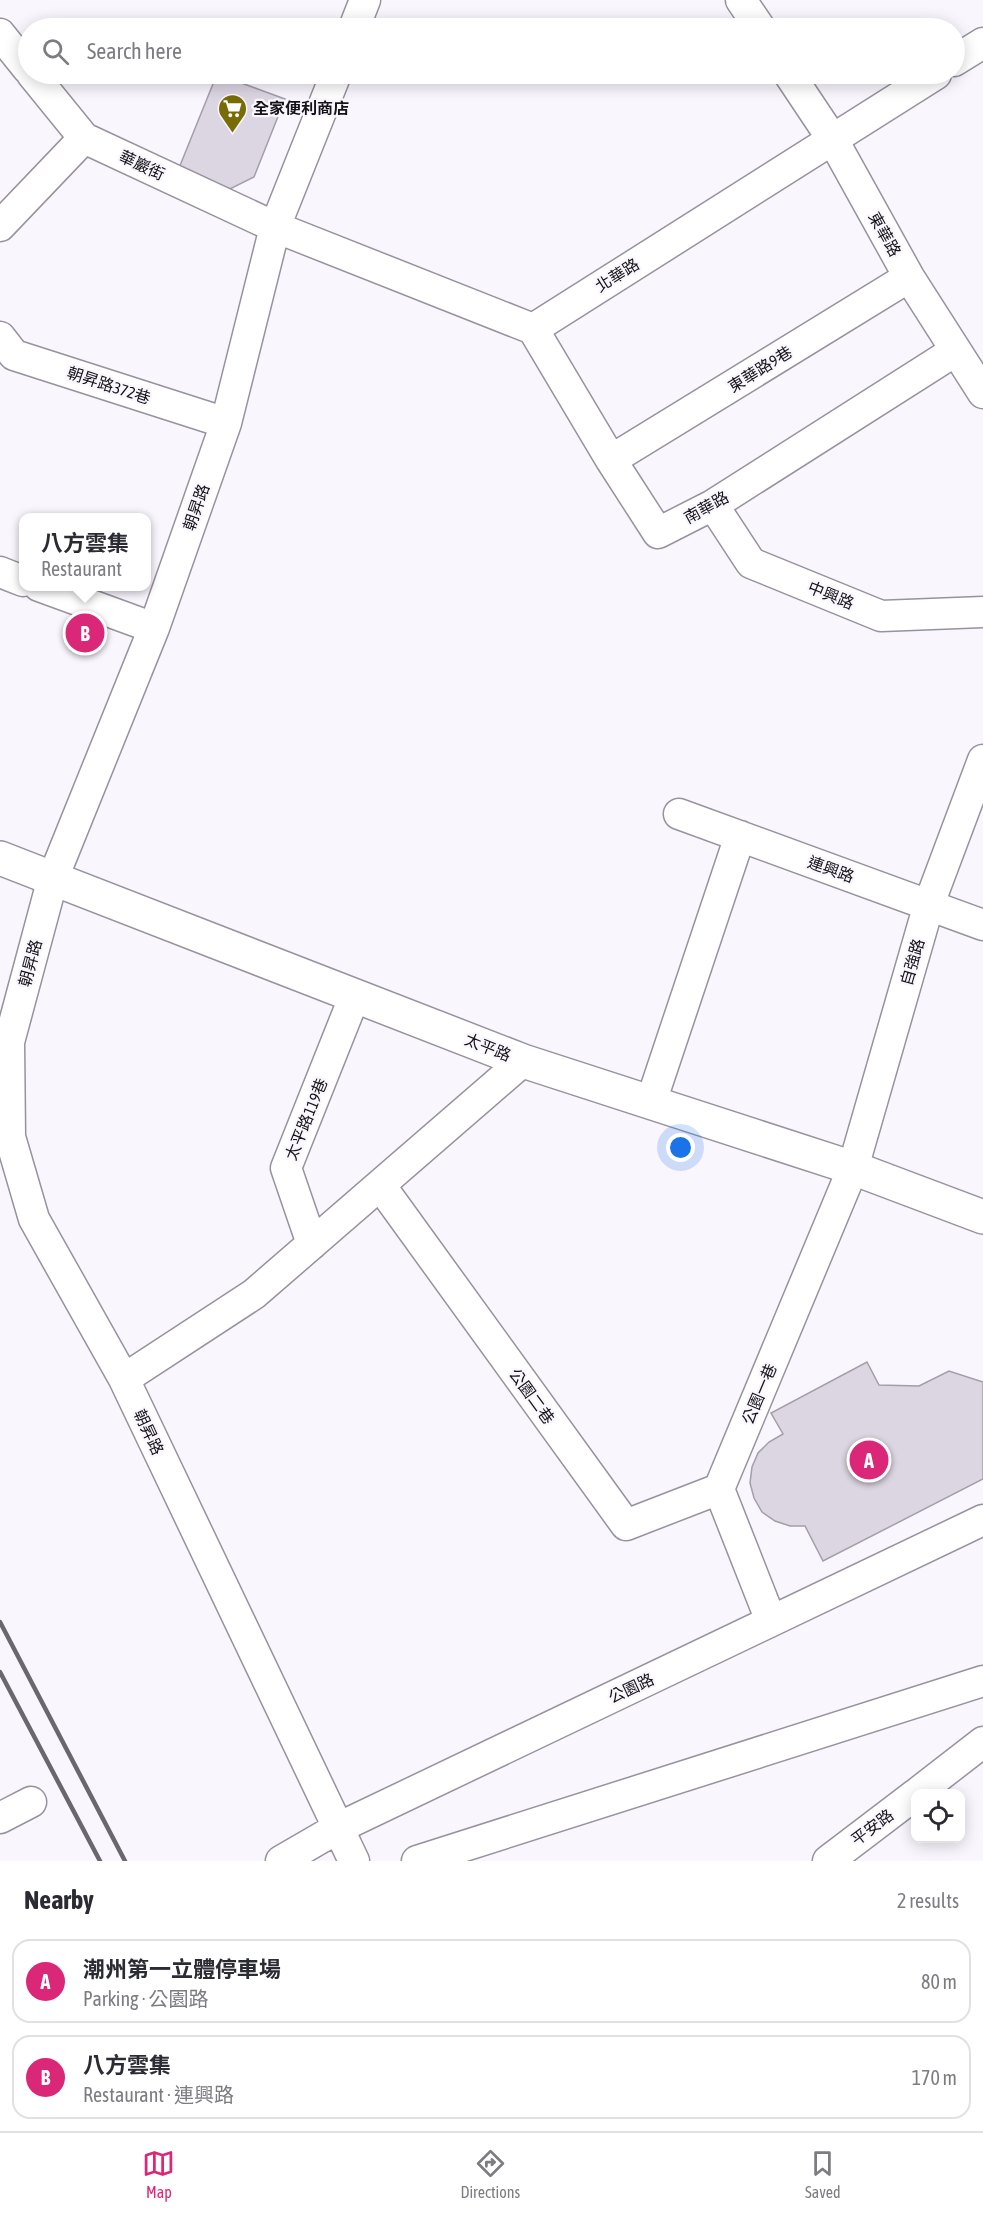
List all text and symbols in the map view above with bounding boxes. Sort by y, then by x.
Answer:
search box [18,18,965,84]
icon: search [39,35,72,68]
text: Search here [87,38,182,64]
supermarket icon: 全家便利商店 [216,92,248,134]
place label: 全家便利商店 [253,99,349,117]
street label: 華巖街 [116,147,168,183]
street label: 東華路 [865,209,905,259]
street label: 北華路 [592,255,642,295]
street label: 東華路9巷 [725,342,795,396]
street label: 朝昇路372巷 [65,363,153,407]
street label: 朝昇路 [180,481,212,533]
street label: 南華路 [681,487,731,527]
popup [19,513,151,591]
text: 八方雲集 [41,530,129,556]
text: Restaurant [41,557,122,580]
street label: 中興路 [805,578,857,612]
pin: B [66,610,104,656]
street label: 連興路 [805,852,857,886]
street label: 自強路 [897,936,927,988]
street label: 朝昇路 [15,937,45,989]
street label: 太平路 [462,1030,514,1064]
street label: 太平路119巷 [281,1075,331,1163]
your location [666,1133,695,1162]
street label: 公園一巷 [738,1361,780,1427]
street label: 公園二巷 [506,1365,558,1427]
street label: 朝昇路 [131,1406,167,1458]
pin: A [850,1438,888,1482]
street label: 公園路 [605,1670,657,1706]
map controls [911,1789,965,1843]
button: locate [911,1789,965,1843]
street label: 平安路 [847,1805,897,1849]
text: Nearby [24,1885,94,1915]
text: 2 results [897,1889,959,1912]
text: 潮州第一立體停車場 [83,1956,281,1982]
text: A [41,1970,50,1993]
text: 80 m [921,1970,957,1993]
text: Parking · 公園路 [83,1987,208,2010]
text: 八方雲集 [83,2052,171,2078]
text: B [41,2066,50,2089]
text: 170 m [912,2066,957,2089]
text: Restaurant · 連興路 [83,2083,234,2106]
tab: Map [142,2147,175,2201]
tab: Directions [460,2147,520,2201]
tab: Saved [805,2147,840,2201]

